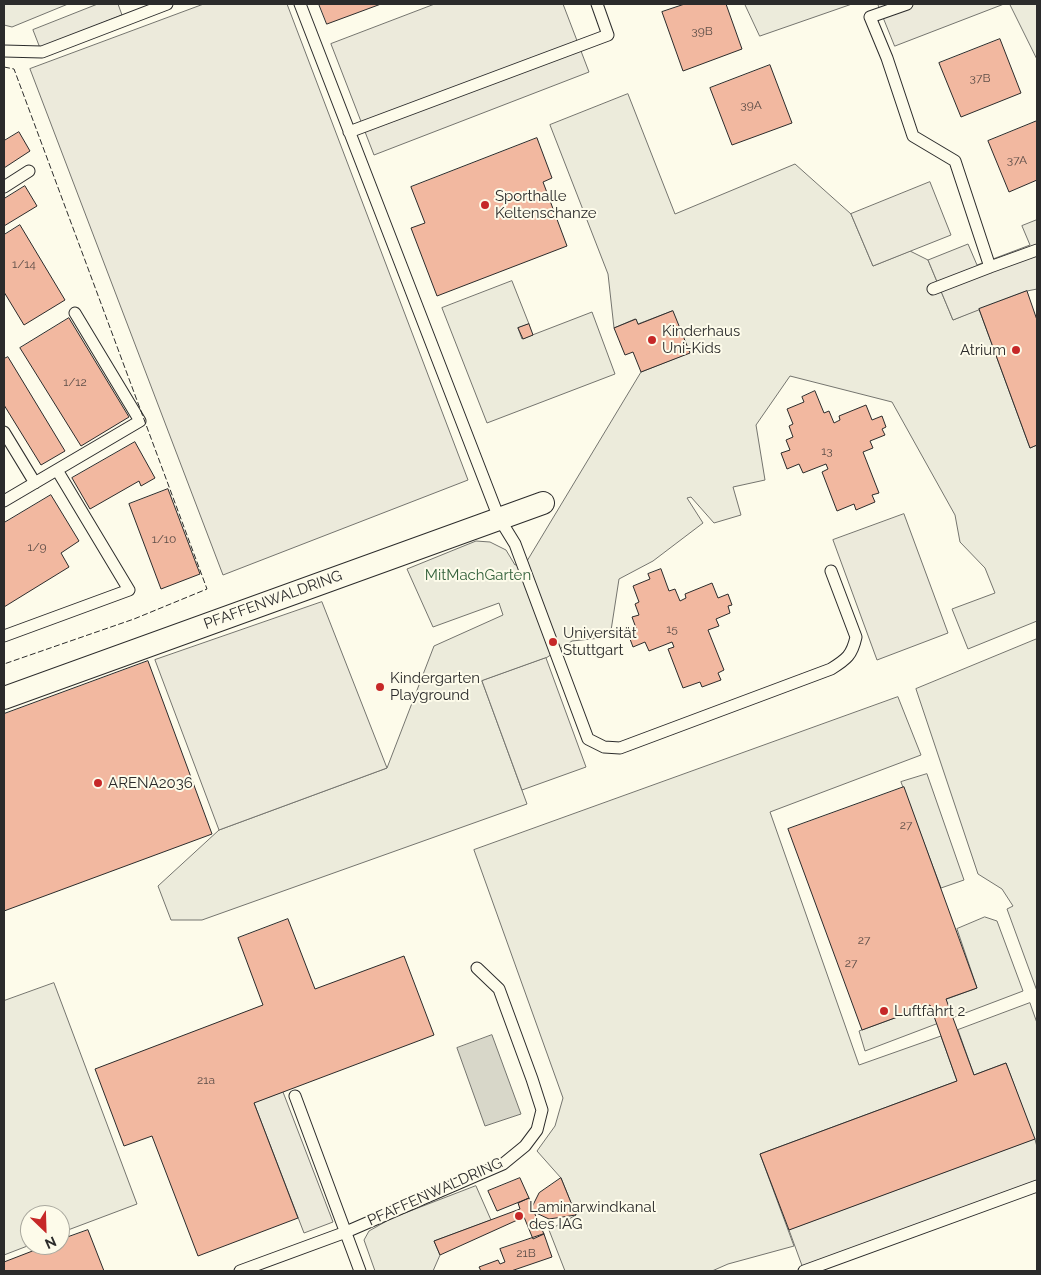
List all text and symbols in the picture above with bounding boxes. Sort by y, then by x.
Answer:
house number: 39B [691,24,713,38]
house number: 37B [970,71,990,85]
house number: 39A [740,98,762,112]
house number: 37A [1007,153,1027,167]
place label: Sporthalle Keltenschanze [495,187,597,222]
marker: Sporthalle Keltenschanze [479,199,491,211]
house number: 1/14 [12,257,36,271]
place label: Kinderhaus Uni-Kids [662,322,740,357]
marker: Kinderhaus Uni-Kids [646,334,658,346]
place label: Atrium [960,341,1006,359]
marker: Atrium [1010,344,1022,356]
house number: 1/12 [63,375,87,389]
house number: 13 [821,444,833,458]
house number: 1/10 [152,532,176,546]
house number: 1/9 [27,540,47,554]
park label: MitMachGarten [425,566,531,584]
street label: PFAFFENWALDRING [201,567,345,633]
house number: 15 [666,622,678,636]
place label: Universität Stuttgart [563,624,637,659]
marker: Universität Stuttgart [547,636,559,648]
place label: Kindergarten Playground [390,669,480,704]
marker: Kindergarten Playground [374,681,386,693]
place label: ARENA2036 [108,774,193,792]
marker: ARENA2036 [92,777,104,789]
house number: 27 [900,818,912,832]
house number: 27 [858,933,870,947]
house number: 27 [845,956,857,970]
place label: Luftfahrt 2 [894,1002,965,1020]
marker: Luftfahrt 2 [878,1005,890,1017]
house number: 21a [197,1073,215,1087]
street label: PFAFFENWALDRING [365,1154,505,1230]
place label: Laminarwindkanal des IAG [529,1198,656,1233]
north arrow [20,1205,70,1255]
marker: Laminarwindkanal des IAG [513,1210,525,1222]
text: N [43,1233,59,1252]
house number: 21B [516,1246,536,1260]

